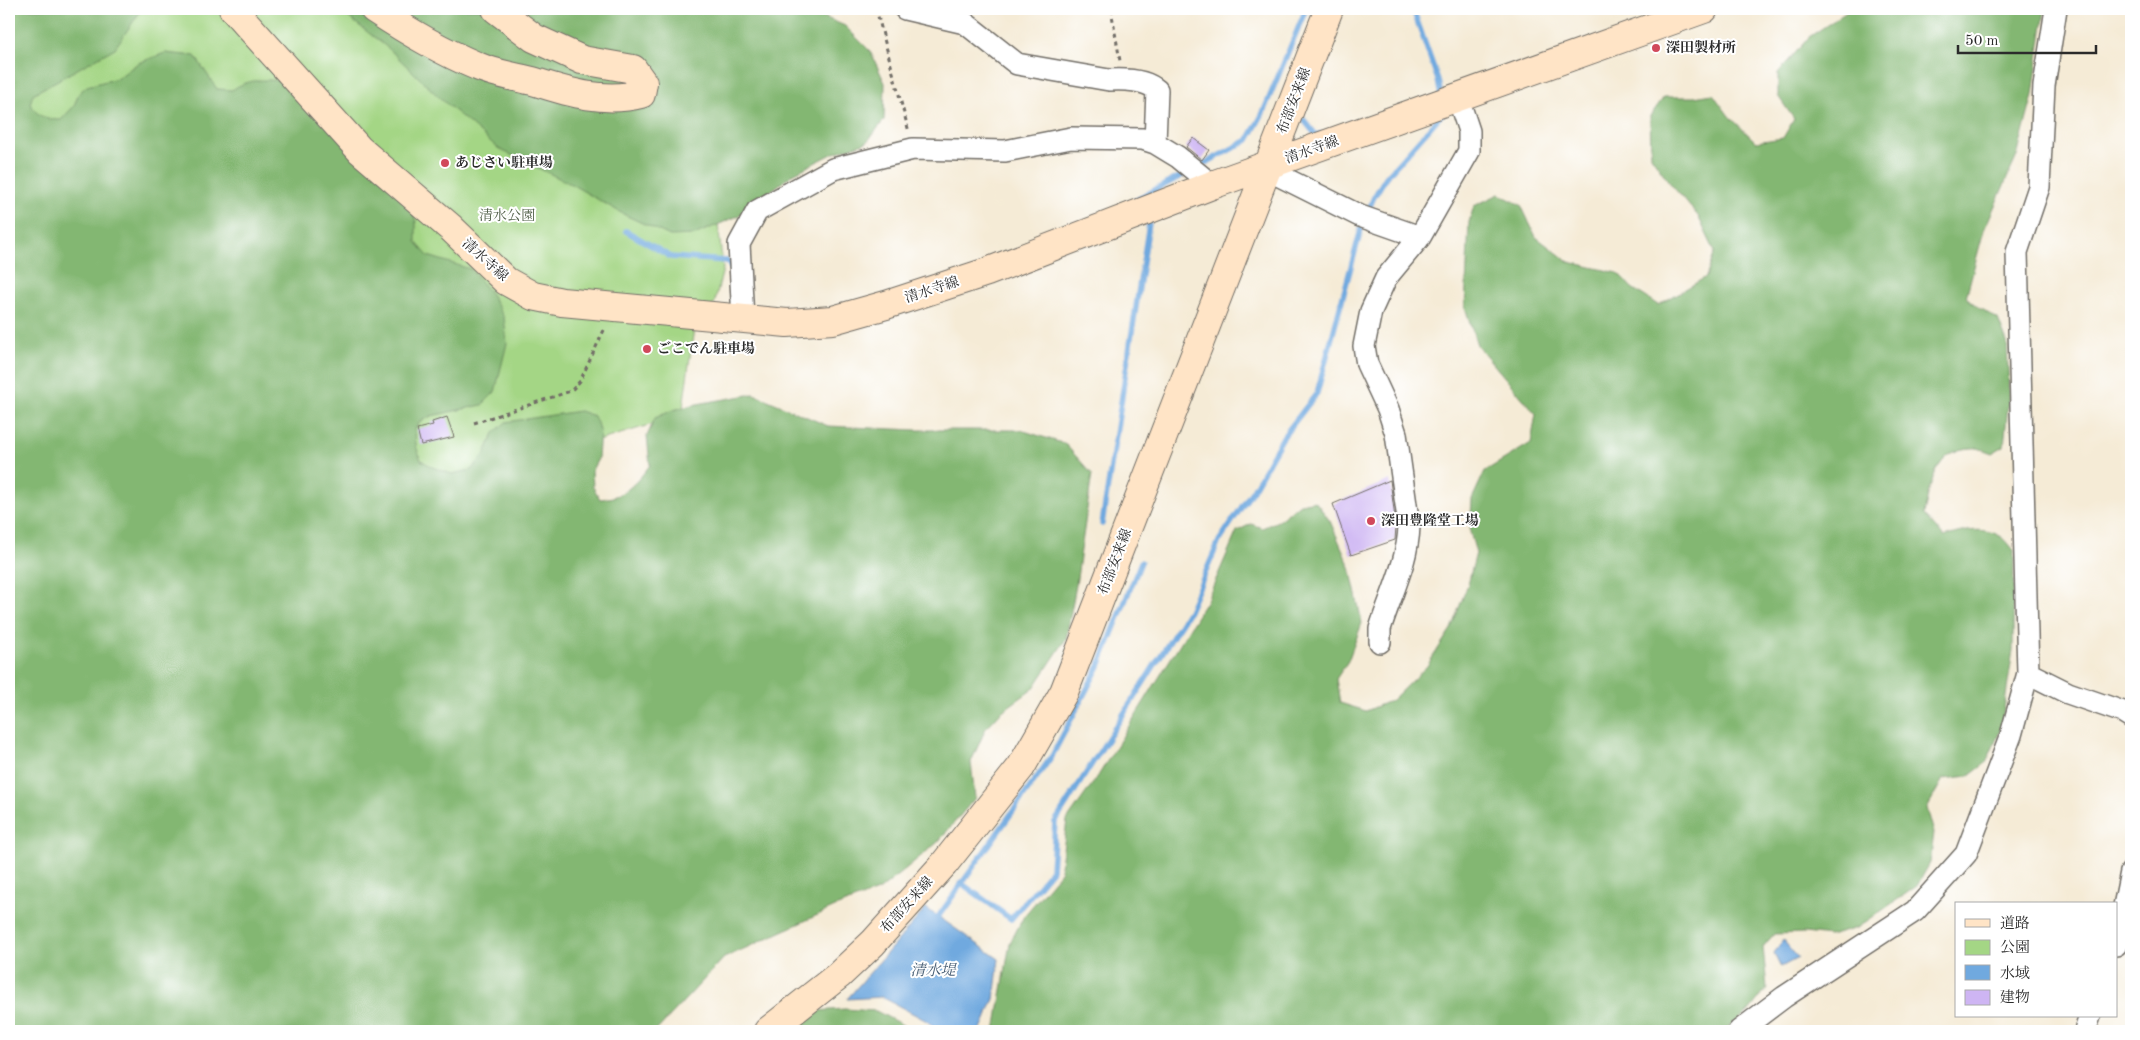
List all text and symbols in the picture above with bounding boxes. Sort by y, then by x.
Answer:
scale bar [1958,22,2095,54]
text: 50 m [1965,34,1999,49]
place label: 深田製材所 [1666,40,1736,55]
marker: 深田製材所 [1650,42,1662,54]
street label: 布部安来線 [1274,65,1313,136]
street label: 清水寺線 [1283,133,1341,166]
place label: あじさい駐車場 [455,155,553,170]
marker: あじさい駐車場 [439,157,451,169]
park label: 清水公園 [479,208,535,223]
street label: 清水寺線 [460,235,511,284]
street label: 清水寺線 [903,274,961,305]
place label: ごこでん駐車場 [657,341,755,356]
marker: ごこでん駐車場 [641,343,653,355]
place label: 深田豊隆堂工場 [1381,513,1479,528]
marker: 深田豊隆堂工場 [1365,515,1377,527]
street label: 布部安来線 [1095,526,1134,597]
street label: 布部安来線 [878,874,936,936]
legend [1955,902,2118,1018]
text: 道路 [2000,915,2030,932]
text: 公園 [2000,939,2030,956]
water label: 清水堤 [910,962,957,979]
text: 水域 [2000,965,2030,982]
text: 建物 [2000,989,2030,1006]

